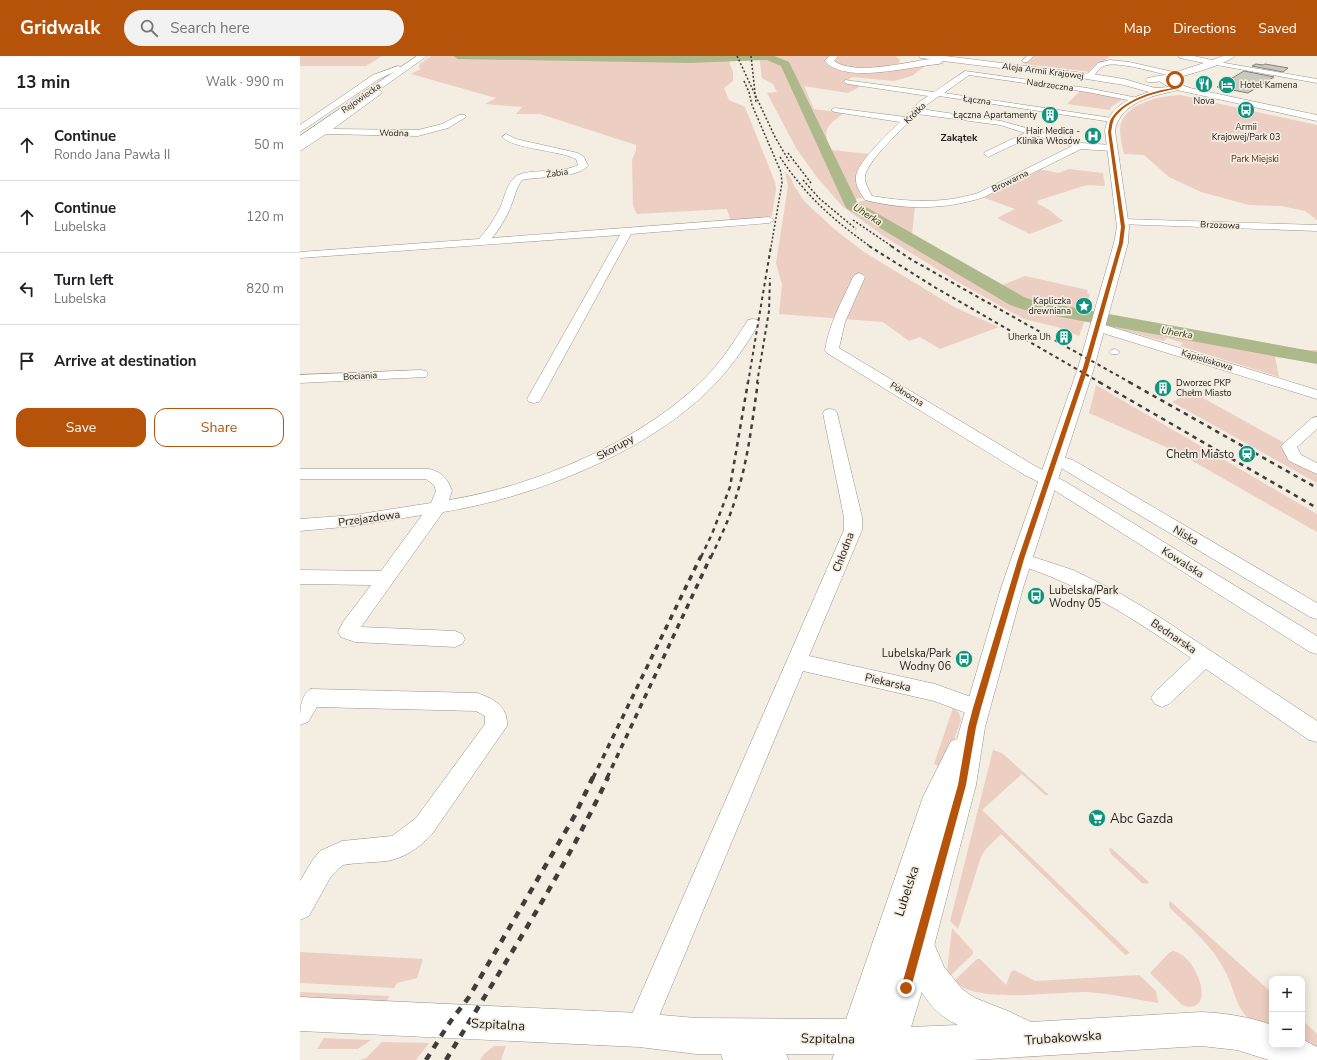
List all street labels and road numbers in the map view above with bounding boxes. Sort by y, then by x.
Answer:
street label: Aleja Armii Krajowej [1001,60,1085,82]
street label: Nadrzeczna [1026,76,1074,94]
street label: Rejowiecka [339,80,383,116]
street label: Łączna [961,92,992,108]
street label: Krótka [901,99,929,126]
street label: Wodna [379,127,409,139]
street label: Żabia [545,165,569,180]
street label: Browarna [990,167,1031,195]
street label: Brzozowa [1200,218,1240,232]
street label: Kąpieliskowa [1180,346,1234,374]
street label: Bociania [343,369,378,383]
street label: Północna [888,379,926,409]
street label: Skorupy [594,431,637,464]
street label: Przejazdowa [337,507,401,530]
street label: Niska [1170,522,1201,549]
street label: Chłodna [829,530,858,574]
street label: Kowalska [1159,543,1207,581]
street label: Bednarska [1148,616,1200,657]
street label: Piekarska [863,670,913,695]
street label: Lubelska [890,864,924,919]
street label: Szpitalna [470,1015,525,1035]
street label: Trubakowska [1024,1026,1102,1050]
street label: Szpitalna [801,1030,855,1048]

